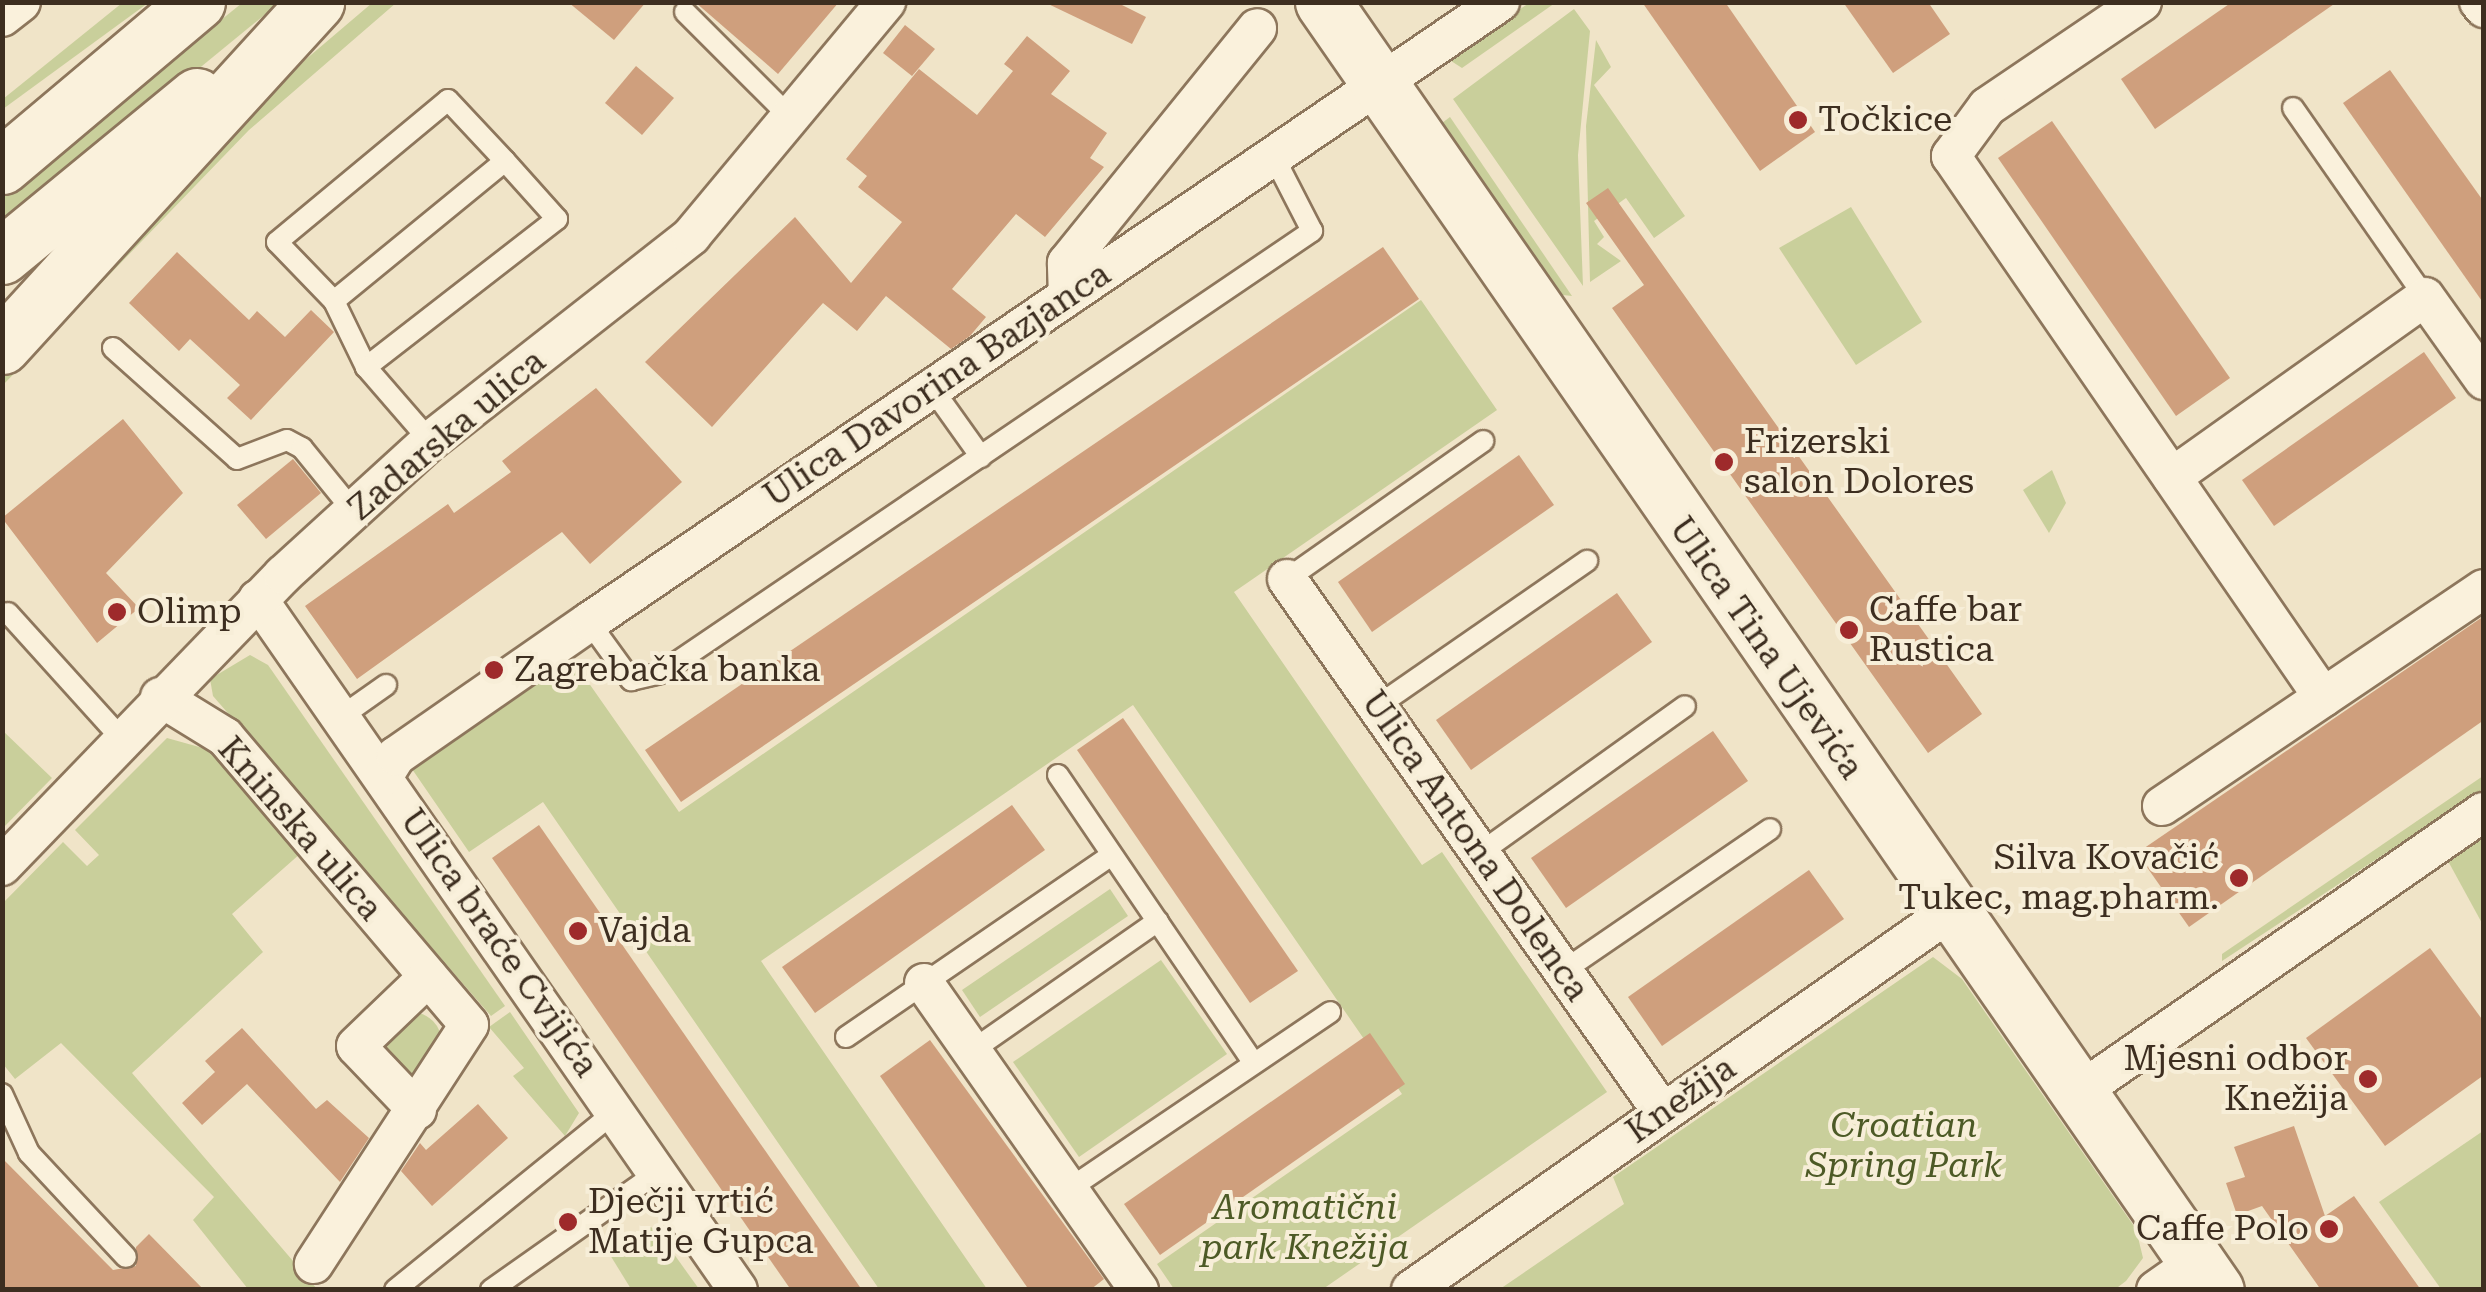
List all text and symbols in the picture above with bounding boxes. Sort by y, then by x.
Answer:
place label: Točkice [1818,99,1952,141]
marker: Točkice [1787,109,1809,131]
street label: Ulica Davorina Bazjanca [756,253,1118,517]
street label: Zadarska ulica [340,340,554,530]
place label: Frizerski salon Dolores [1744,421,1974,503]
marker: Frizerski salon Dolores [1713,451,1735,473]
street label: Ulica Tina Ujevića [1660,509,1872,787]
place label: Caffe bar Rustica [1869,589,2022,671]
place label: Olimp [137,591,242,633]
marker: Olimp [106,601,128,623]
marker: Caffe bar Rustica [1838,619,1860,641]
place label: Zagrebačka banka [514,649,820,691]
marker: Zagrebačka banka [483,659,505,681]
street label: Ulica Antona Dolenca [1352,683,1598,1009]
street label: Kninska ulica [209,729,391,929]
street label: Ulica braće Cvijića [391,801,607,1085]
place label: Silva Kovačić Tukec, mag.pharm. [1898,837,2219,919]
marker: Silva Kovačić Tukec, mag.pharm. [2228,867,2250,889]
place label: Vajda [598,910,691,952]
marker: Vajda [567,920,589,942]
place label: Mjesni odbor Knežija [2123,1038,2348,1120]
street label: Knežija [1618,1047,1744,1153]
marker: Mjesni odbor Knežija [2357,1068,2379,1090]
park label: Croatian Spring Park [1806,1105,2002,1187]
place label: Dječji vrtić Matije Gupca [588,1181,814,1263]
park label: Aromatični park Knežija [1201,1187,1409,1269]
place label: Caffe Polo [2136,1208,2309,1250]
marker: Dječji vrtić Matije Gupca [557,1211,579,1233]
marker: Caffe Polo [2318,1218,2340,1240]

